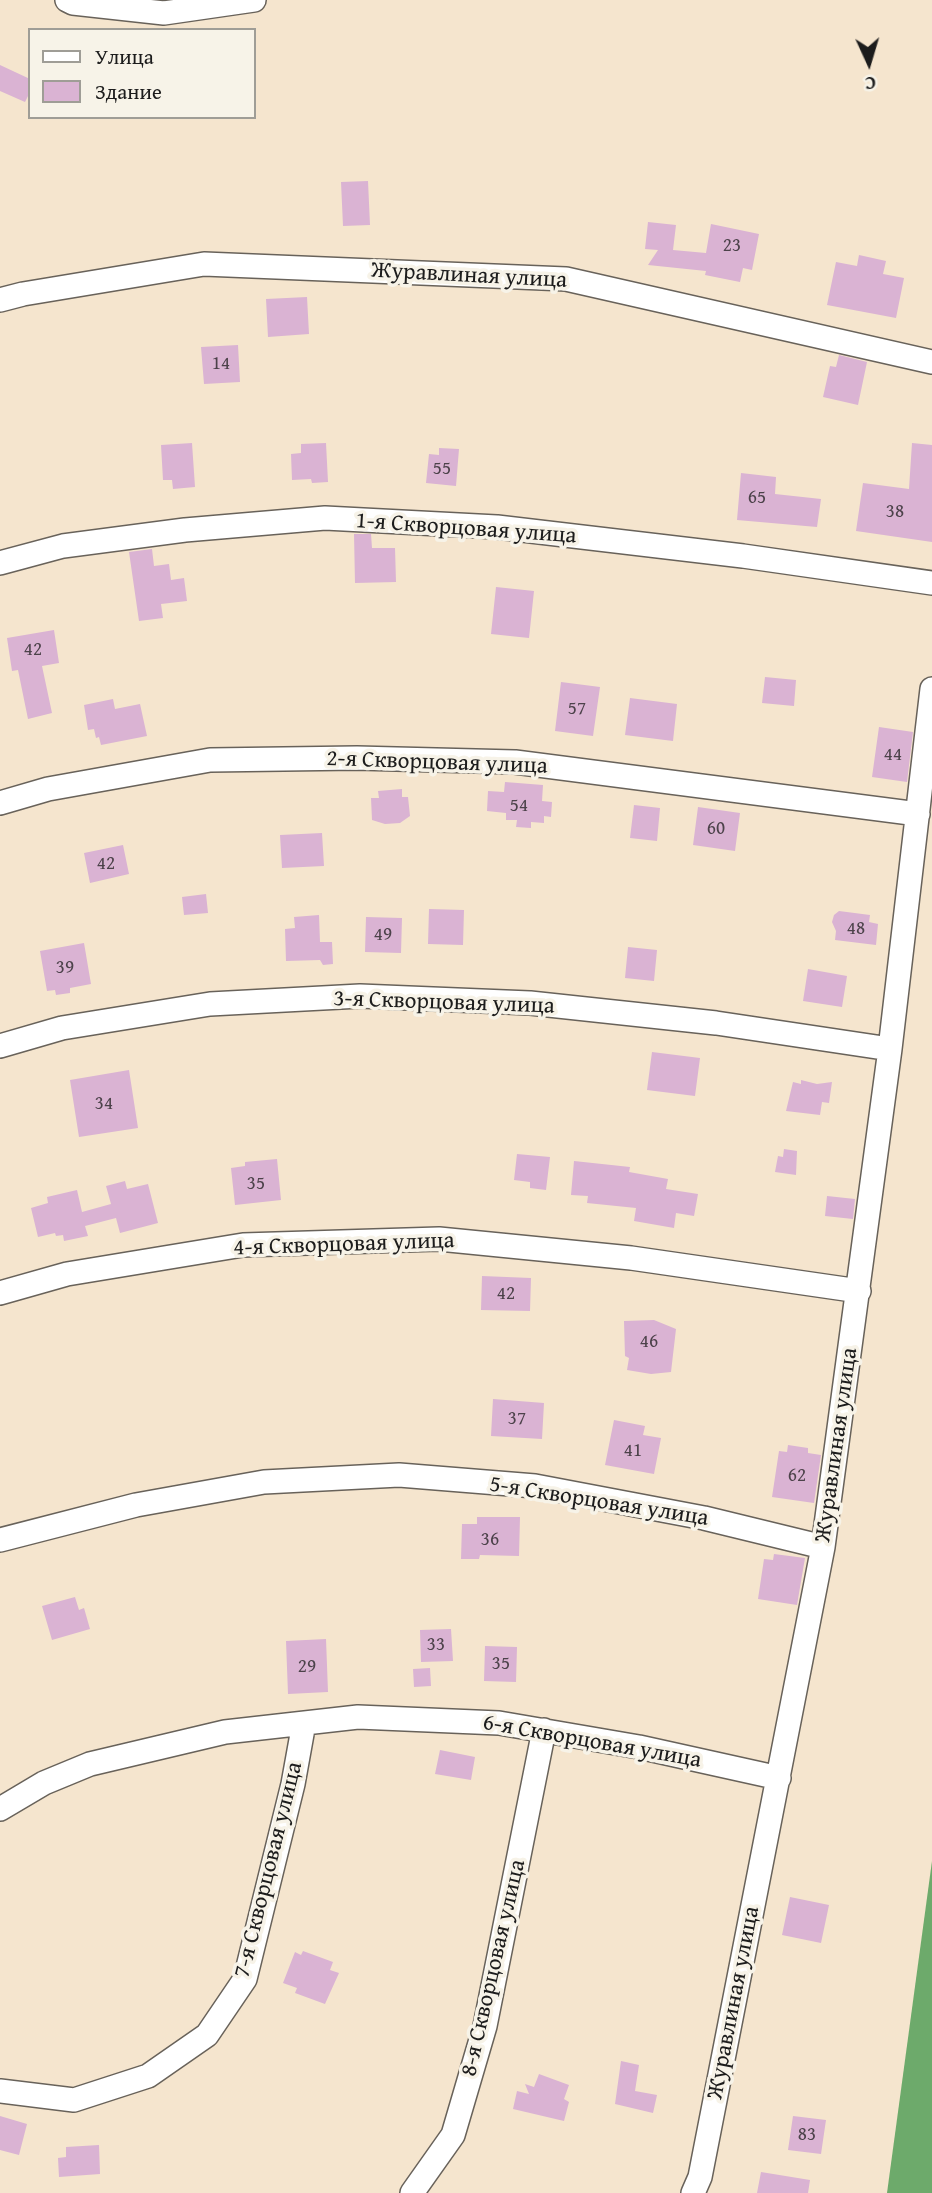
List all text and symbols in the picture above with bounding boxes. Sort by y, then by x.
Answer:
legend [28,28,256,119]
north arrow [834,28,904,98]
text: Улица [95,41,154,72]
text: С [864,70,877,98]
text: Здание [95,76,162,107]
house number: 23 [723,235,741,257]
street label: Журавлиная улица [370,257,568,295]
house number: 14 [212,353,230,375]
house number: 55 [433,458,451,480]
house number: 65 [748,487,766,509]
house number: 38 [886,501,904,523]
street label: 1-я Скворцовая улица [355,508,577,550]
house number: 42 [24,639,42,661]
house number: 57 [568,698,586,720]
house number: 44 [884,744,902,766]
street label: 2-я Скворцовая улица [326,745,548,781]
house number: 54 [510,795,528,817]
house number: 60 [707,818,725,840]
house number: 42 [97,853,115,875]
house number: 48 [847,918,865,940]
house number: 49 [374,924,392,946]
house number: 39 [56,957,74,979]
street label: 3-я Скворцовая улица [333,985,555,1021]
house number: 34 [95,1093,113,1115]
house number: 35 [247,1173,265,1195]
street label: 4-я Скворцовая улица [233,1227,455,1263]
house number: 42 [497,1283,515,1305]
house number: 46 [640,1331,658,1353]
street label: Журавлиная улица [810,1346,864,1544]
house number: 37 [508,1408,526,1430]
house number: 41 [624,1440,642,1462]
house number: 62 [788,1465,806,1487]
street label: 5-я Скворцовая улица [488,1471,710,1533]
house number: 36 [481,1529,499,1551]
house number: 33 [427,1634,445,1656]
house number: 35 [492,1653,510,1675]
house number: 29 [298,1656,316,1678]
street label: 6-я Скворцовая улица [481,1709,703,1775]
street label: 7-я Скворцовая улица [229,1759,309,1981]
street label: 8-я Скворцовая улица [456,1857,532,2079]
street label: Журавлиная улица [702,1904,766,2102]
house number: 83 [798,2124,816,2146]

